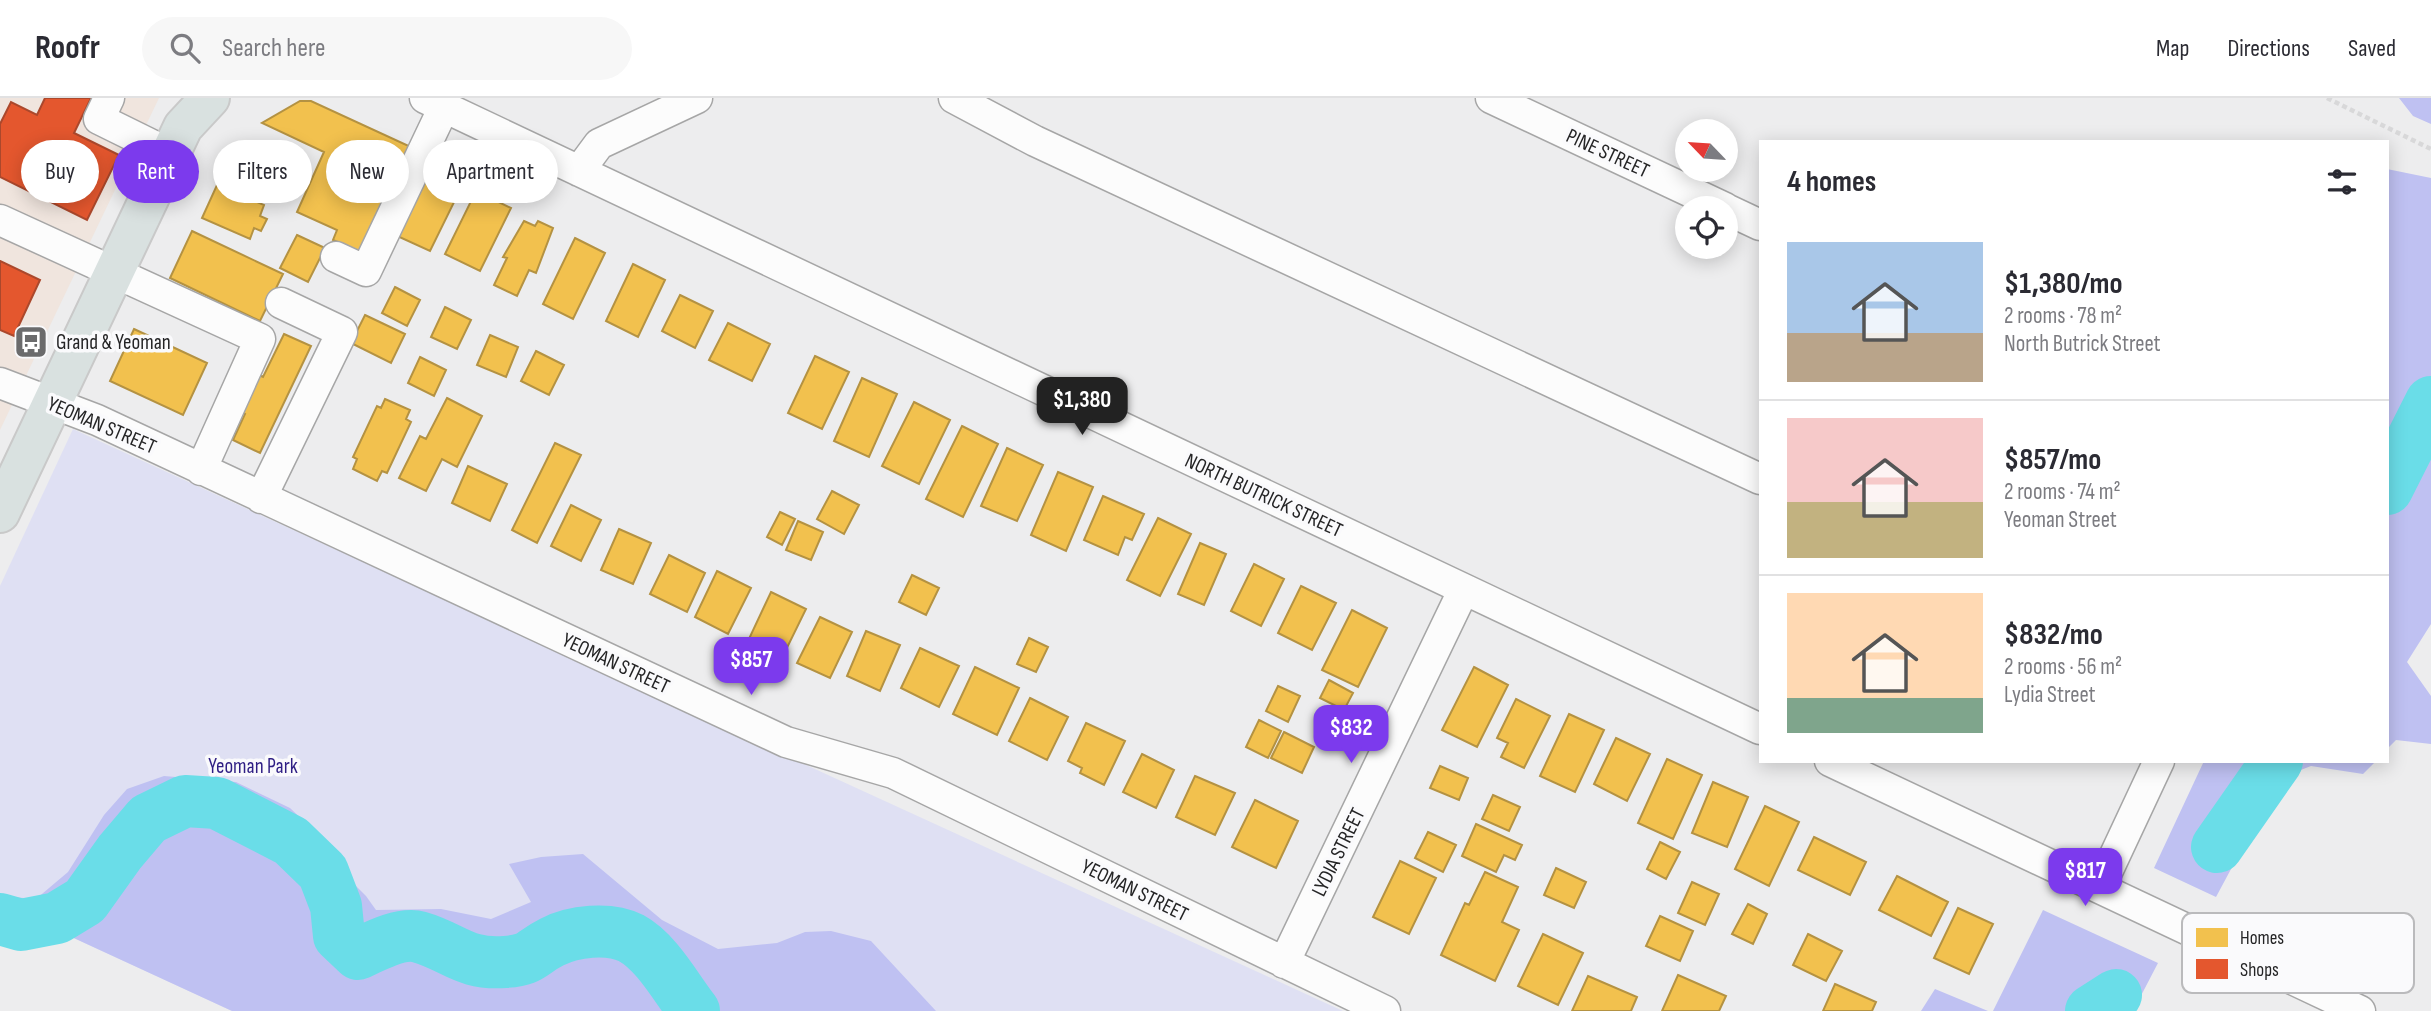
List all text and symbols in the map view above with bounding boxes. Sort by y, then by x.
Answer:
search box [142,17,632,80]
text: Roofr [35,28,100,68]
icon: search [166,29,204,67]
text: Search here [222,33,325,64]
text: Map [2156,34,2189,63]
text: Directions [2227,34,2310,63]
text: Saved [2348,34,2396,63]
north arrow [1675,119,1738,182]
map controls [1675,119,1738,259]
street label: PINE STREET [1562,123,1654,184]
chip: Buy [21,140,99,203]
chip: Rent [113,140,199,203]
chip: Filters [213,140,312,203]
chip: New [326,140,409,203]
chip: Apartment [423,140,558,203]
icon: filters [2323,163,2361,201]
text: 4 homes [1787,164,1876,200]
button: locate [1675,196,1738,259]
text: $1,380/mo [2004,266,2122,302]
icon: home [1843,270,1927,354]
text: 2 rooms · 78 m² [2004,302,2122,330]
bus stop icon: Grand & Yeoman [12,323,50,361]
place label: Grand & Yeoman [56,330,171,355]
text: North Butrick Street [2004,330,2161,358]
pin: $1,380 [1025,378,1139,437]
text: $1,380 [1053,386,1111,414]
street label: YEOMAN STREET [44,391,160,460]
text: $857/mo [2004,442,2101,478]
icon: home [1843,446,1927,530]
street label: NORTH BUTRICK STREET [1181,448,1347,543]
text: 2 rooms · 74 m² [2004,478,2121,506]
text: Yeoman Street [2004,506,2117,534]
text: $832/mo [2004,617,2103,653]
icon: home [1843,621,1927,705]
street label: YEOMAN STREET [558,628,674,699]
pin: $857 [710,638,792,697]
text: $857 [730,646,772,674]
text: 2 rooms · 56 m² [2004,653,2122,681]
text: Lydia Street [2004,681,2096,709]
pin: $832 [1310,706,1392,765]
text: $832 [1329,714,1373,742]
park label: Yeoman Park [208,754,298,779]
street label: LYDIA STREET [1306,804,1371,900]
pin: $817 [2044,848,2126,908]
street label: YEOMAN STREET [1077,854,1193,927]
text: $817 [2064,857,2106,885]
legend [2182,913,2414,993]
text: Homes [2240,927,2284,950]
text: Shops [2240,959,2279,982]

